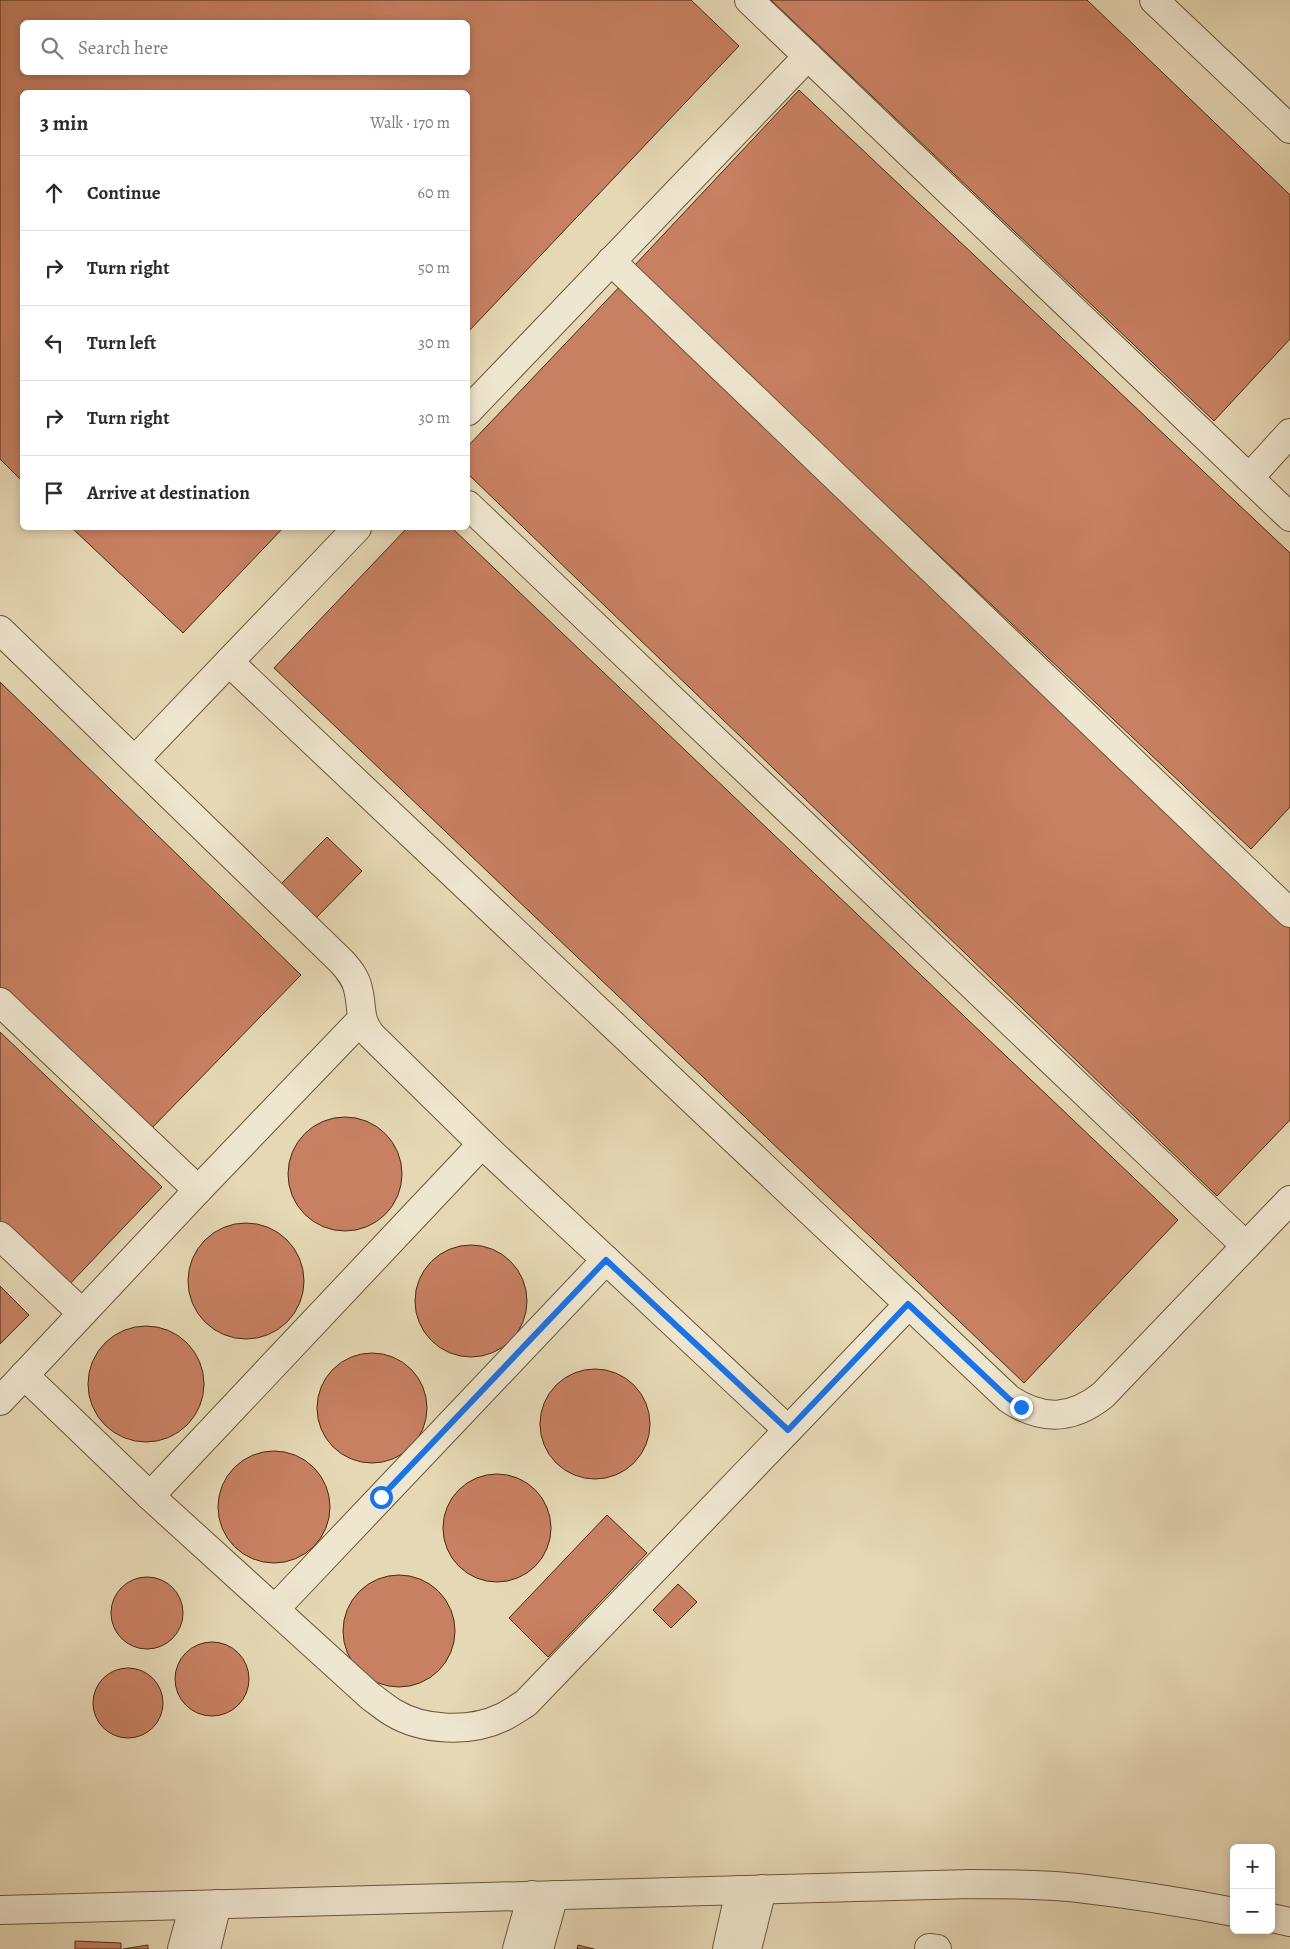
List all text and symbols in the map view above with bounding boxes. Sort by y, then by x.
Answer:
search box [20,20,470,75]
icon: search [38,34,66,62]
text: Search here [78,35,168,61]
text: 3 min [40,109,88,137]
text: Walk · 170 m [370,112,450,134]
icon: ahead [40,179,68,207]
text: Continue [87,180,161,206]
text: 60 m [418,182,450,204]
icon: right [40,254,68,282]
text: Turn right [87,255,169,281]
text: 50 m [418,257,450,279]
icon: left [40,329,68,357]
text: Turn left [87,330,156,356]
text: 30 m [418,332,450,354]
icon: right [40,404,68,432]
text: Turn right [87,405,169,431]
text: 30 m [418,407,450,429]
icon: arrive [40,479,68,507]
text: Arrive at destination [87,480,250,506]
route end [1010,1396,1033,1419]
route start [370,1486,393,1509]
map controls [1230,1844,1275,1934]
button: + [1230,1844,1275,1889]
button: − [1230,1889,1275,1934]

